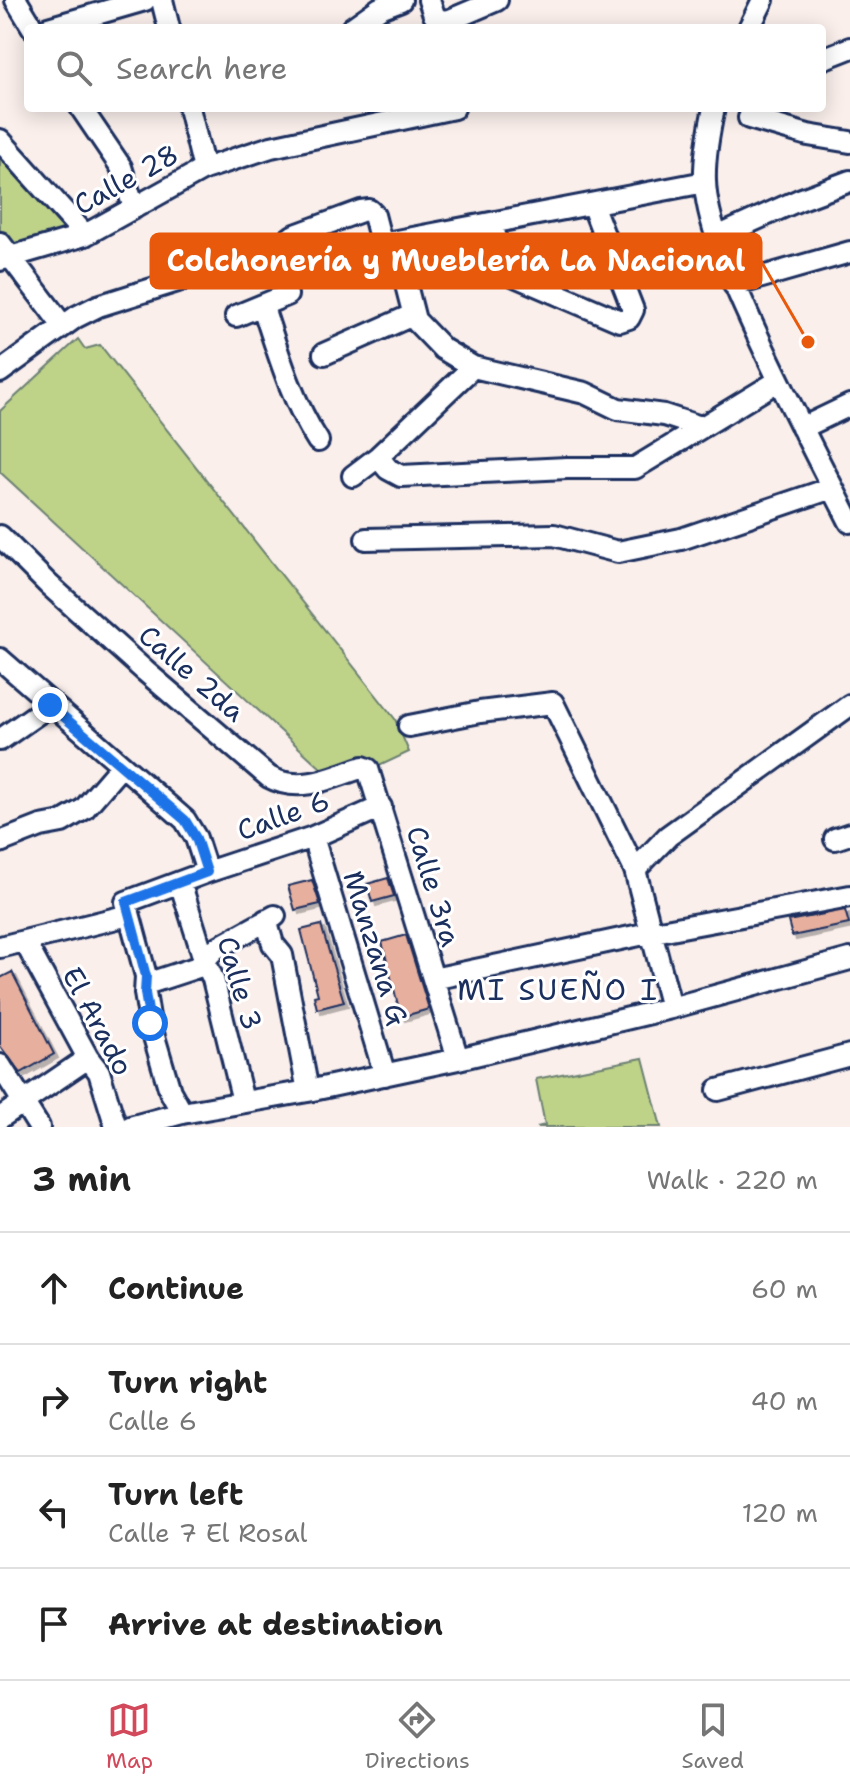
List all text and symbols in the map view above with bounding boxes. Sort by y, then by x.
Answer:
search box [24,24,826,112]
icon: search [52,46,96,90]
text: Search here [116,48,287,89]
street label: Calle 28 [67,135,185,223]
callout: Colchonería y Mueblería La Nacional [151,234,761,288]
text: Colchonería y Mueblería La Nacional [167,240,745,281]
street label: Calle 2da [131,616,253,730]
route end [32,687,68,723]
street label: Calle 6 [232,781,334,849]
street label: Calle 3ra [398,821,470,951]
street label: Manzana G [334,866,418,1030]
street label: Calle 3 [209,932,271,1034]
street label: El Arado [54,960,142,1082]
district label: MI SUEÑO I [457,969,659,1010]
route start [132,1005,168,1041]
text: 3 min [32,1156,131,1202]
text: Walk · 220 m [646,1162,818,1197]
icon: ahead [32,1266,76,1310]
text: Continue [108,1268,244,1309]
text: 60 m [751,1271,818,1306]
text: Turn right [108,1362,267,1403]
icon: right [32,1378,76,1422]
text: 40 m [751,1383,818,1418]
text: Calle 6 [108,1403,197,1438]
text: Turn left [108,1474,243,1515]
icon: left [32,1490,76,1534]
text: 120 m [742,1495,818,1530]
text: Calle 7 El Rosal [108,1515,307,1550]
icon: arrive [32,1602,76,1646]
text: Arrive at destination [108,1604,443,1645]
tab: Map [106,1698,153,1775]
tab: Directions [365,1698,470,1775]
tab: Saved [682,1698,744,1775]

